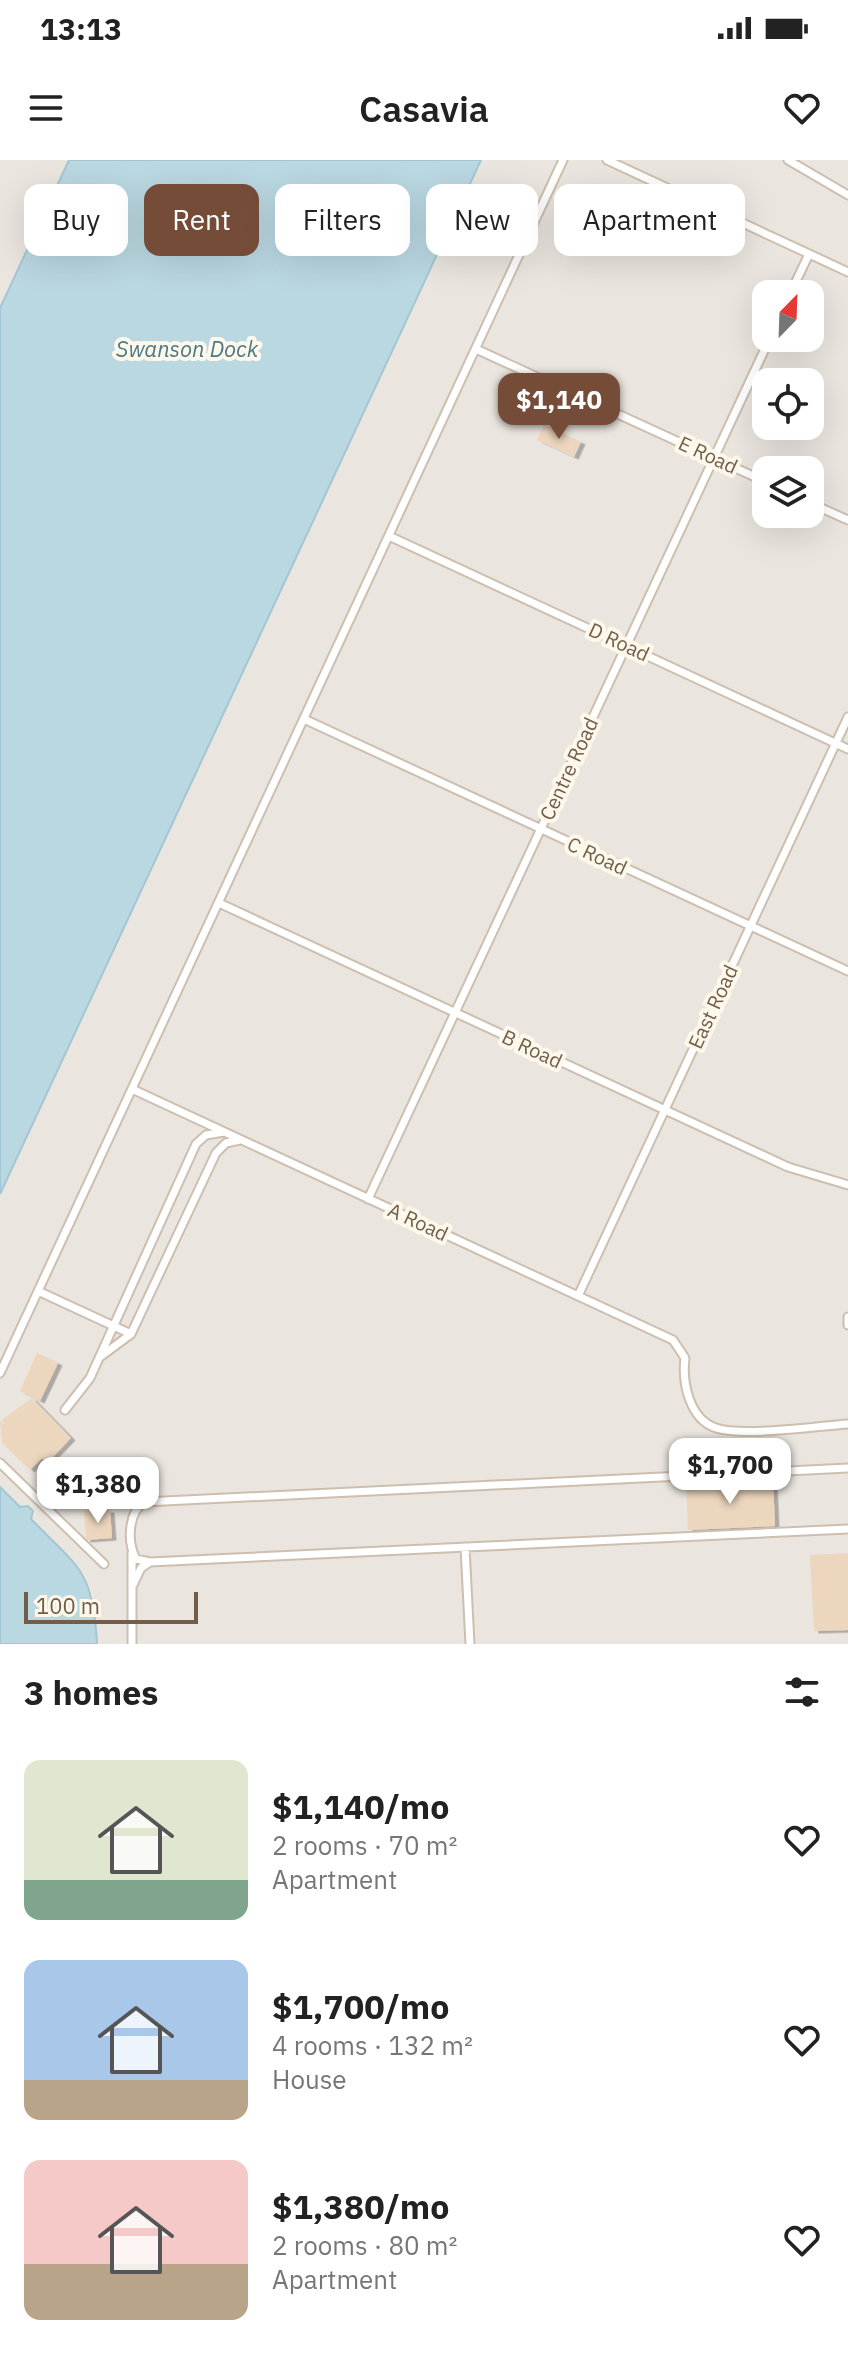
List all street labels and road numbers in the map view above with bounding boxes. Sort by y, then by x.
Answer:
street label: E Road [674,429,742,480]
street label: D Road [584,616,654,667]
street label: Centre Road [533,713,604,825]
street label: C Road [563,830,632,881]
street label: East Road [681,960,744,1053]
street label: B Road [498,1023,567,1074]
street label: A Road [384,1196,453,1247]

